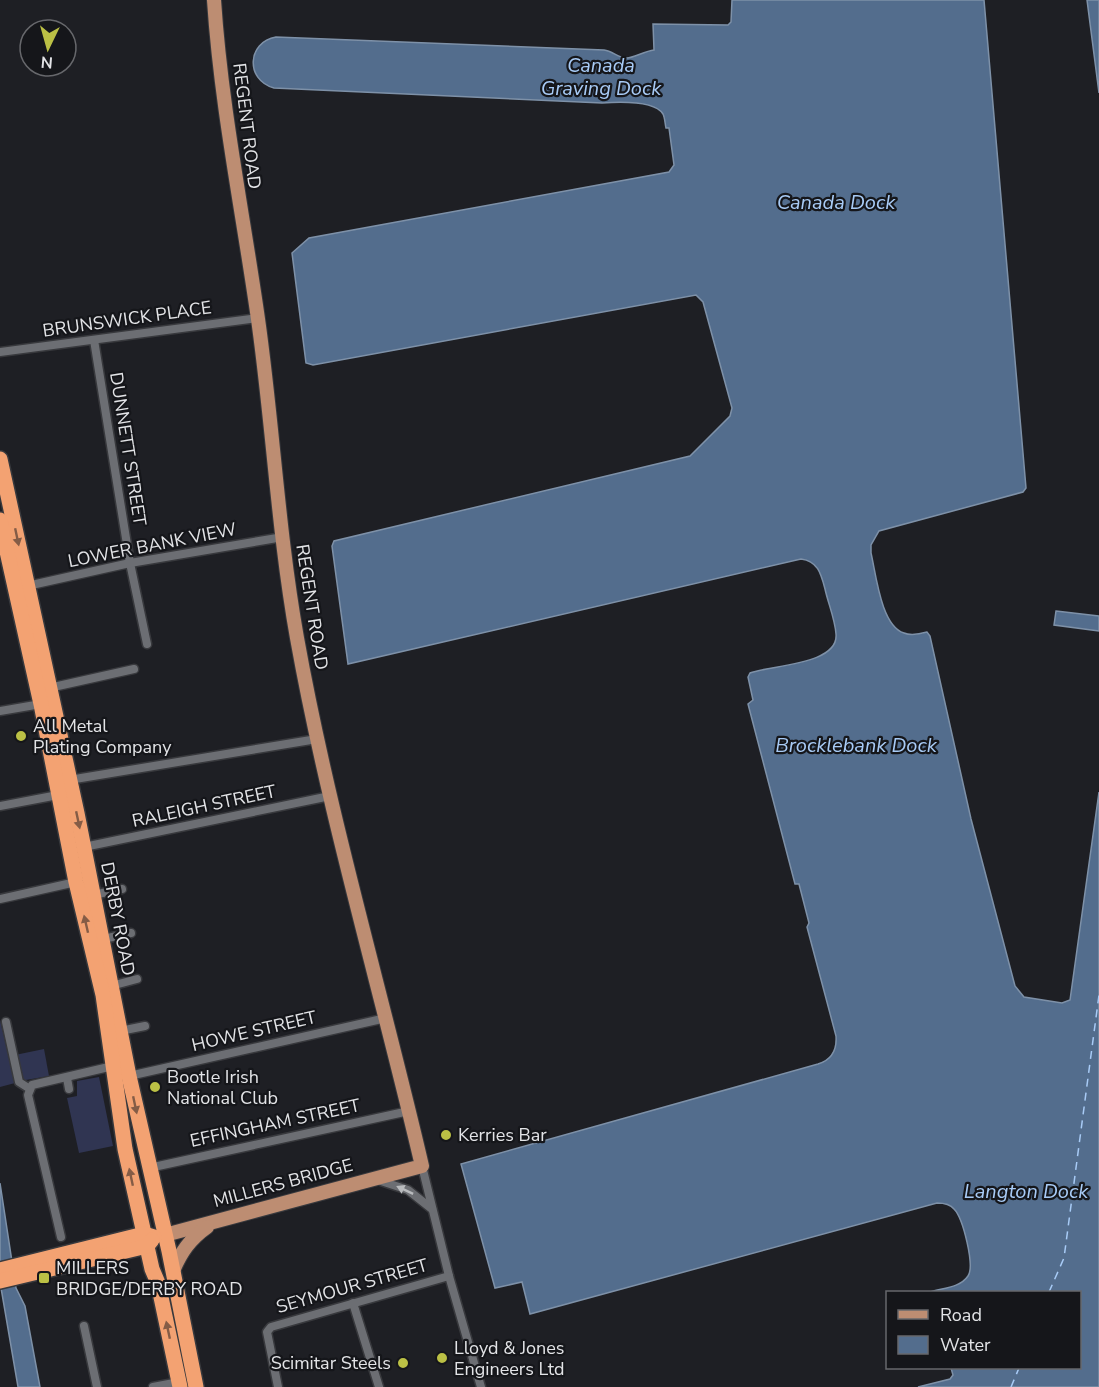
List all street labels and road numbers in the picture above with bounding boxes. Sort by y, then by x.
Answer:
street label: REGENT ROAD [227,62,267,190]
street label: BRUNSWICK PLACE [41,295,213,343]
street label: DUNNETT STREET [104,371,152,528]
street label: LOWER BANK VIEW [66,517,238,573]
street label: REGENT ROAD [290,542,334,672]
street label: RALEIGH STREET [130,779,278,833]
street label: DERBY ROAD [95,860,141,978]
street label: HOWE STREET [189,1005,319,1057]
street label: EFFINGHAM STREET [188,1093,362,1153]
street label: MILLERS BRIDGE [211,1153,355,1213]
street label: SEYMOUR STREET [273,1253,431,1319]

